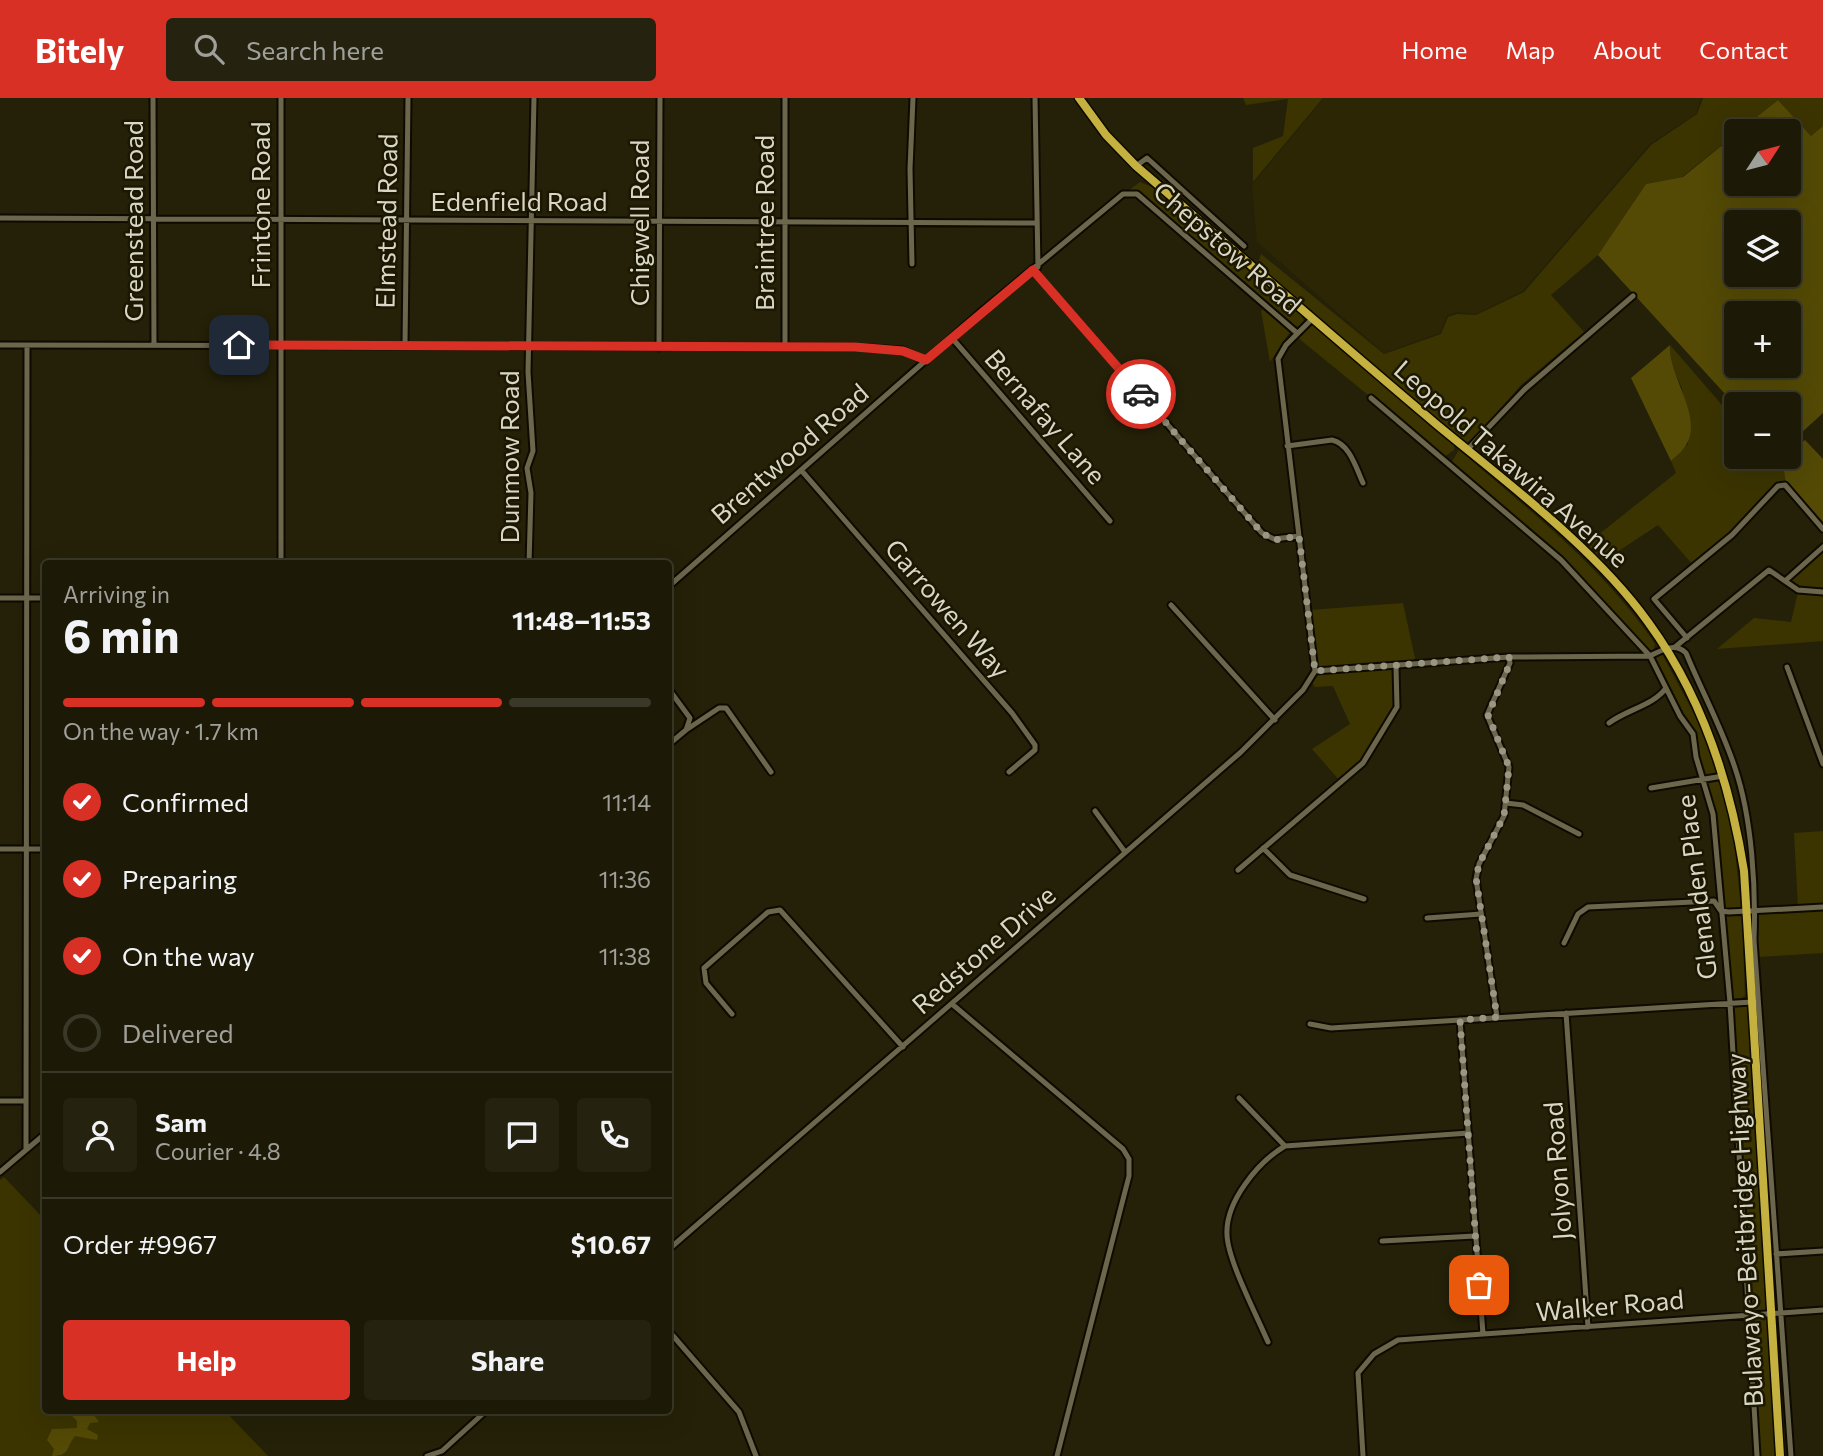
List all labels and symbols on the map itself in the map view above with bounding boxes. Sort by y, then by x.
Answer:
north arrow [1724,119,1801,196]
street label: Greenstead Road [117,120,148,322]
street label: Frintone Road [244,122,275,288]
street label: Elmstead Road [368,133,403,309]
street label: Braintree Road [748,135,779,311]
street label: Chigwell Road [623,140,654,306]
street label: Chepstow Road [1148,174,1308,319]
street label: Edenfield Road [430,185,608,216]
pin [209,315,269,375]
street label: Bernafay Lane [979,342,1113,490]
street label: Leopold Takawira Avenue [1389,353,1635,573]
courier [1106,359,1176,429]
street label: Dunmow Road [493,371,524,543]
street label: Brentwood Road [704,376,874,530]
street label: Garrowen Way [879,532,1017,684]
street label: Glenalden Place [1669,793,1722,981]
street label: Redstone Drive [905,878,1061,1019]
street label: Bulawayo-Beitbridge Highway [1719,1052,1768,1408]
street label: Jolyon Road [1536,1101,1577,1241]
pin [1449,1255,1509,1315]
street label: Walker Road [1534,1283,1685,1326]

